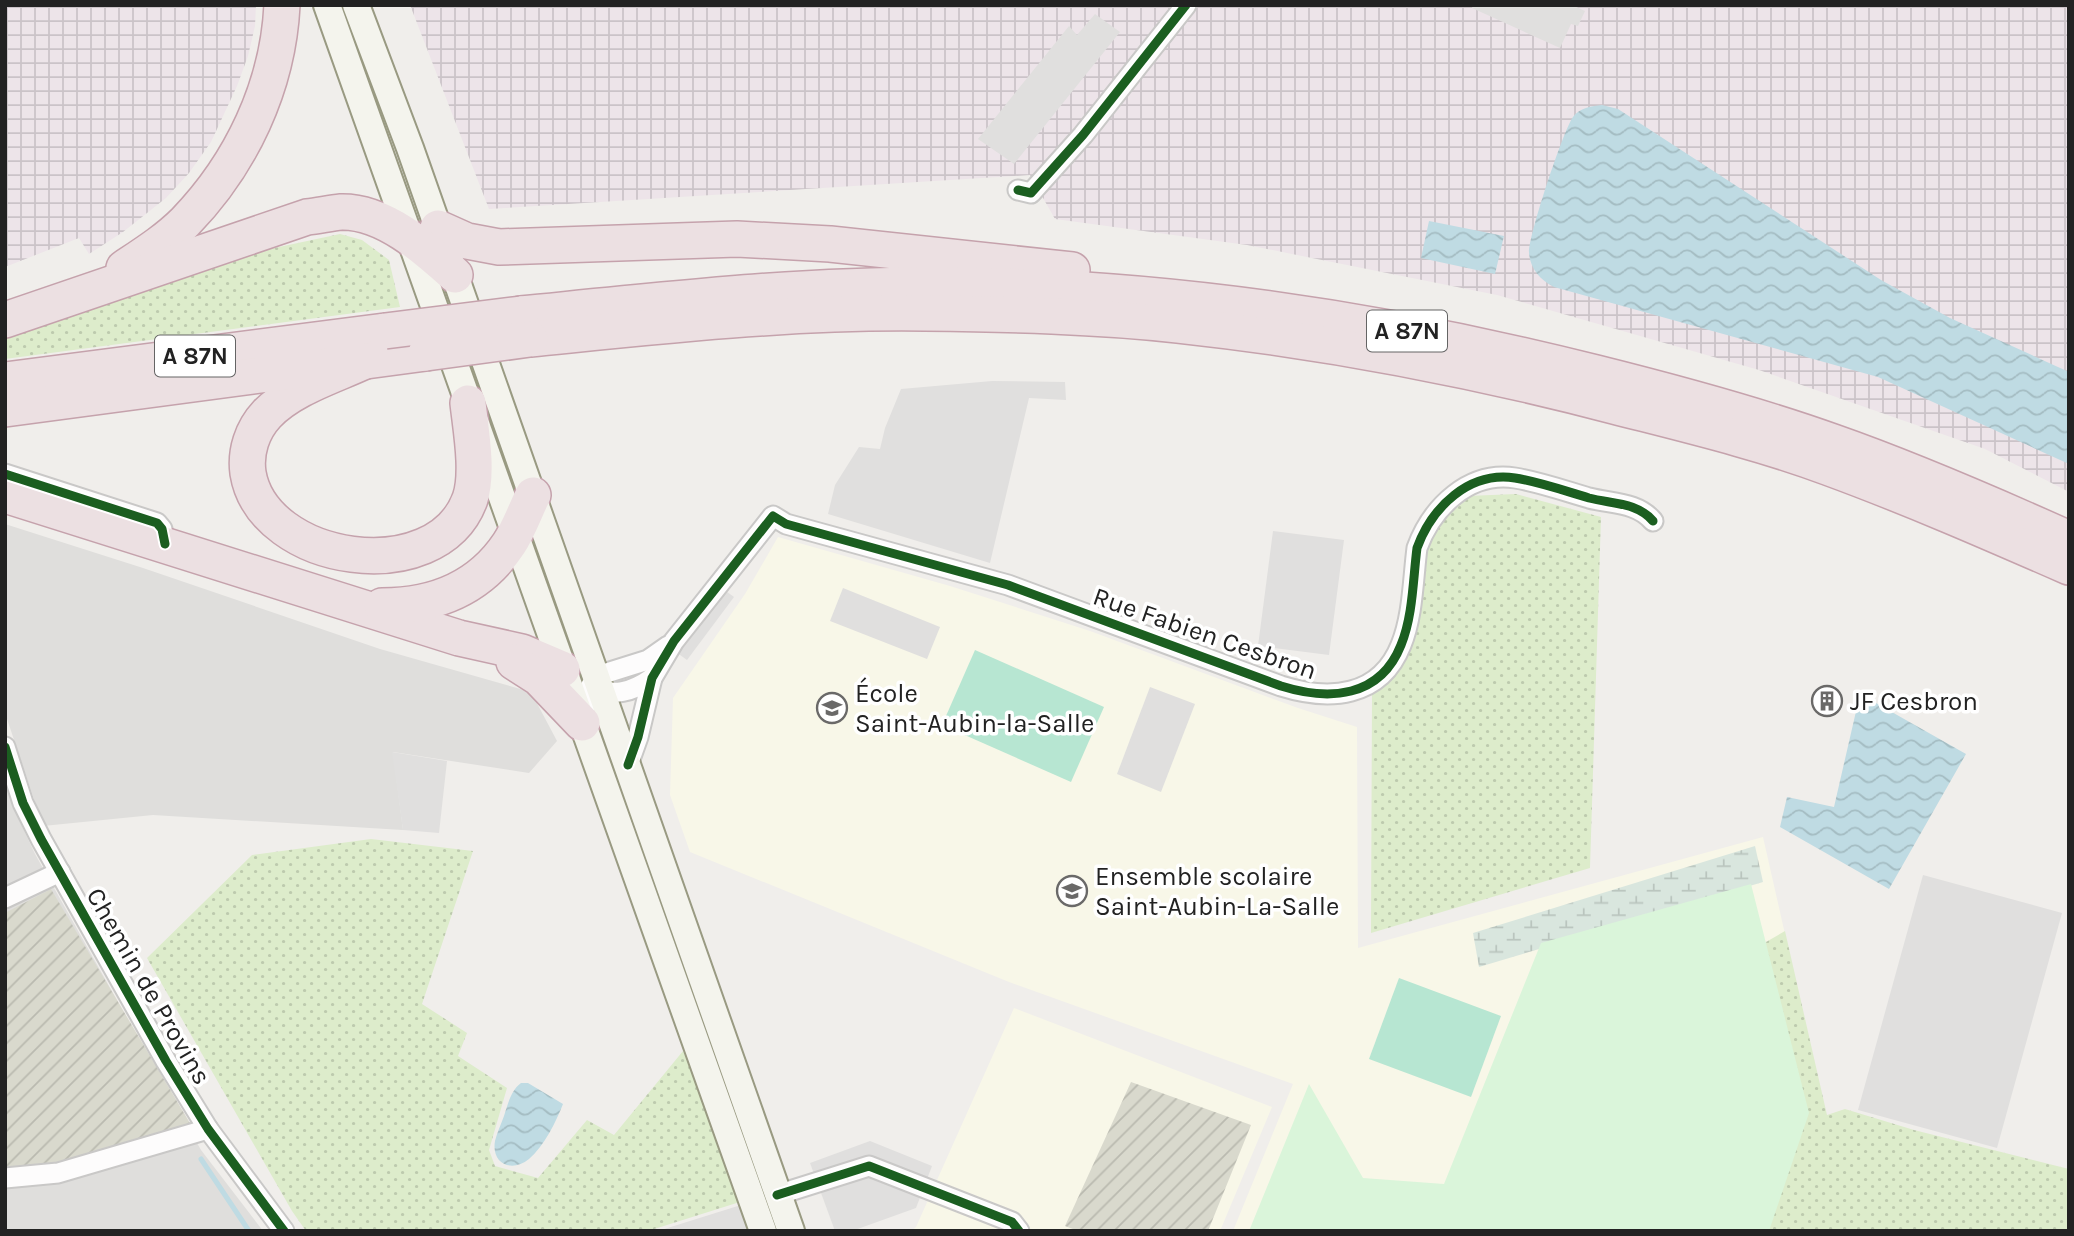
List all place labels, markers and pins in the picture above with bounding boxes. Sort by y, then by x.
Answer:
place label: École Saint-Aubin-la-Salle [855,677,1094,739]
building icon: JF Cesbron [1810,684,1844,718]
place label: JF Cesbron [1850,686,1978,717]
school or university icon: École Saint-Aubin-la-Salle [815,691,849,725]
place label: Ensemble scolaire Saint-Aubin-La-Salle [1095,861,1339,922]
school or university icon: Ensemble scolaire Saint-Aubin-La-Salle [1055,874,1089,908]

